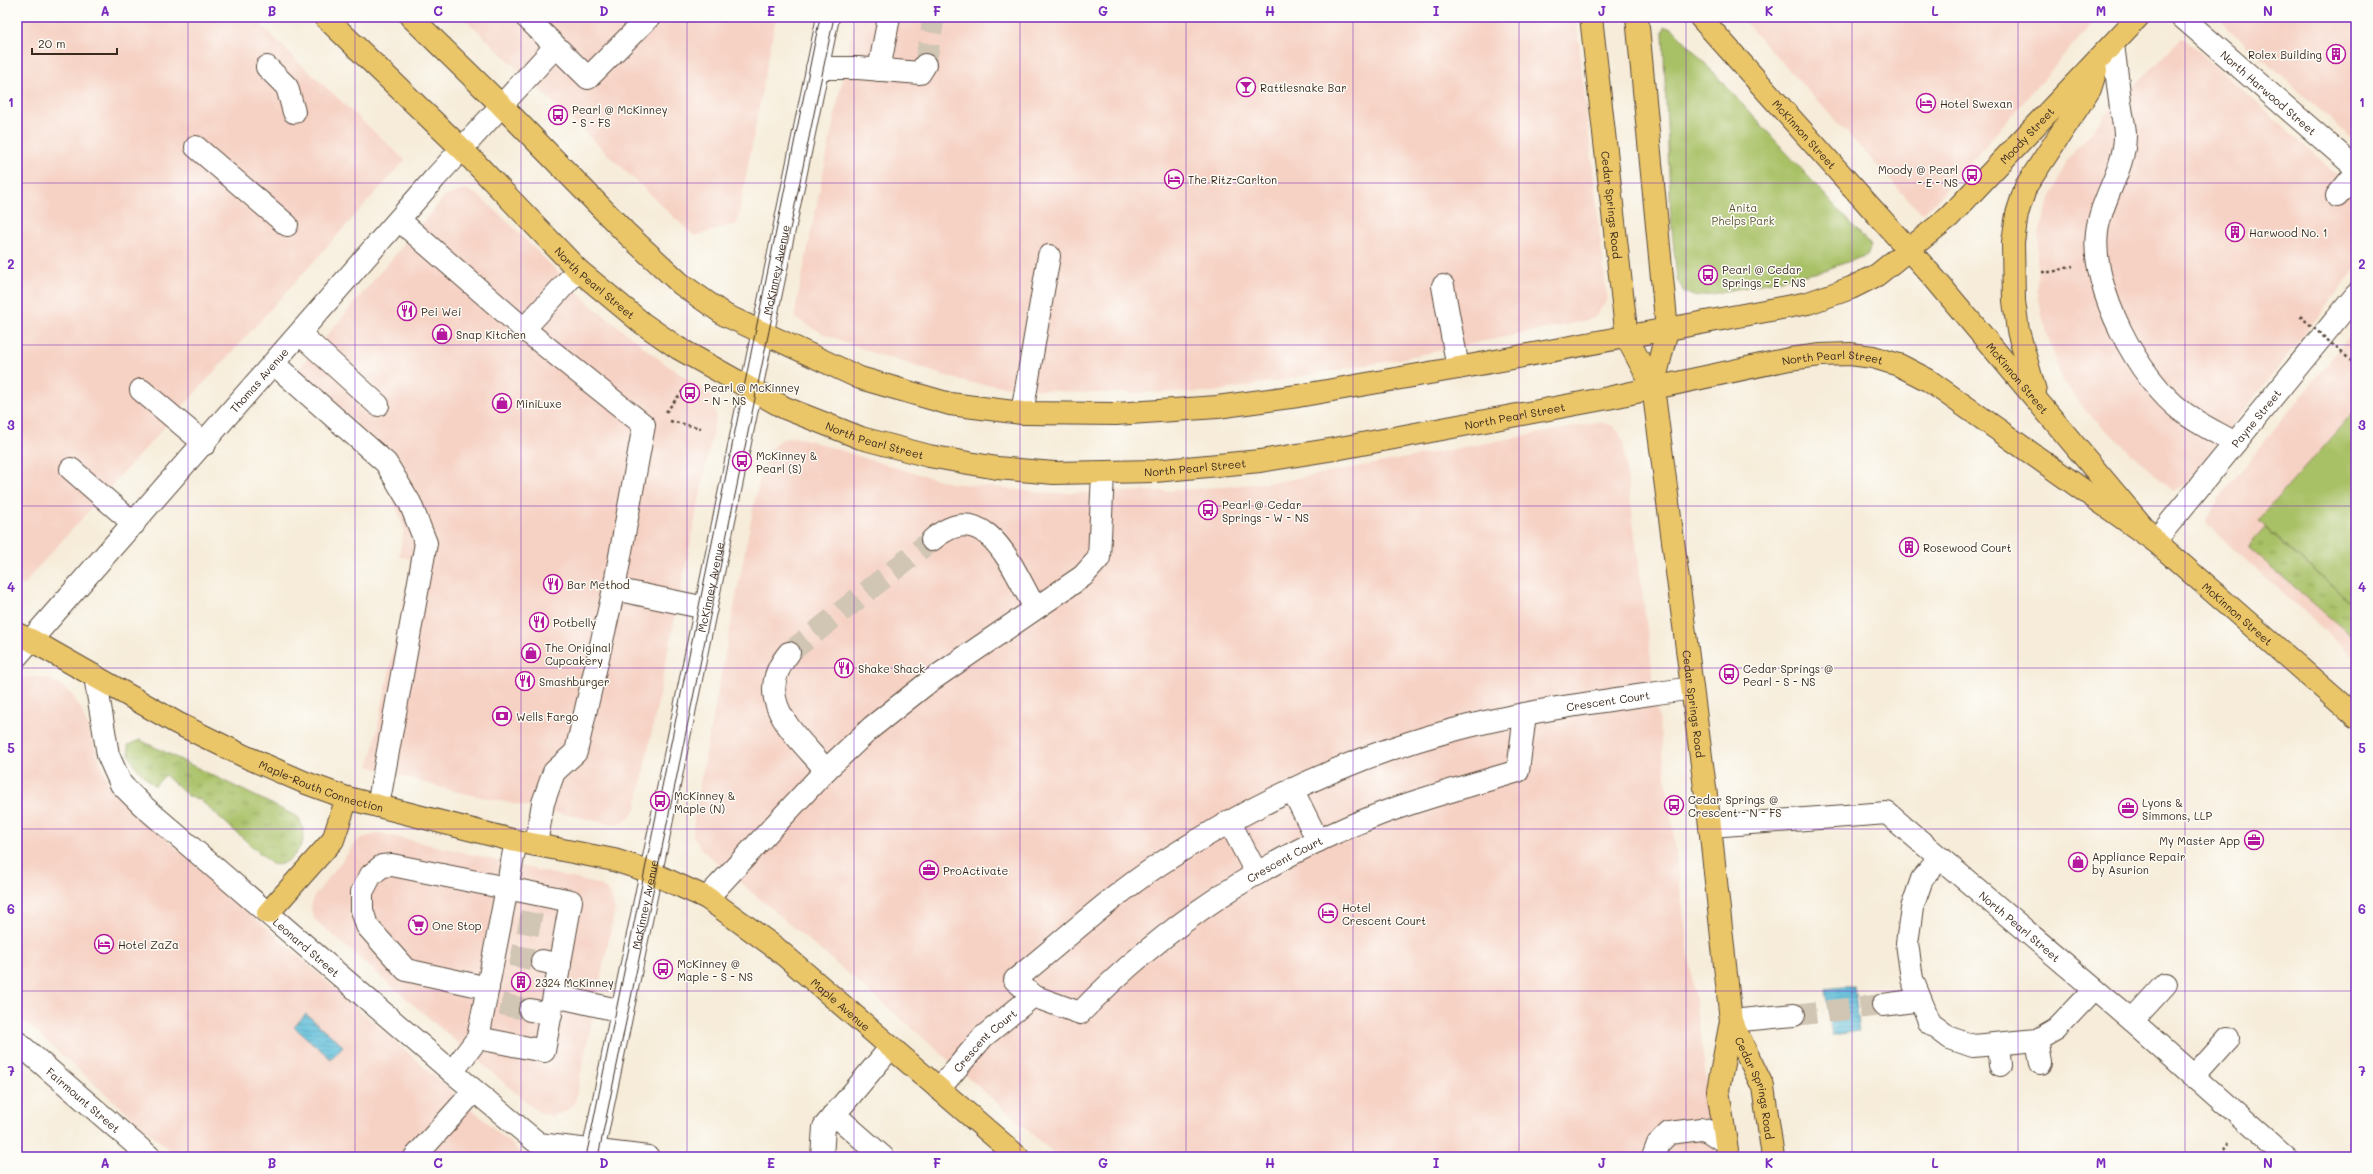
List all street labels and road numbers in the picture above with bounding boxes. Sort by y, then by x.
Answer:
street label: North Harwood Street [2218,47,2320,138]
street label: McKinnon Street [1770,96,1840,172]
street label: Moody Street [1996,103,2057,167]
street label: Cedar Springs Road [1599,150,1626,259]
street label: McKinney Avenue [759,223,792,316]
street label: North Pearl Street [552,243,638,322]
street label: McKinnon Street [1984,339,2052,417]
street label: Thomas Avenue [226,344,291,415]
street label: North Pearl Street [1780,346,1885,368]
street label: Payne Street [2227,386,2284,450]
street label: North Pearl Street [1463,399,1566,432]
street label: North Pearl Street [824,417,926,462]
street label: North Pearl Street [1144,455,1247,479]
street label: McKinney Avenue [693,540,727,634]
street label: McKinnon Street [2199,579,2276,648]
street label: Cedar Springs Road [1680,649,1709,759]
street label: Crescent Court [1565,687,1651,714]
street label: Maple-Routh Connection [257,756,385,815]
street label: Crescent Court [1244,832,1325,885]
street label: McKinney Avenue [628,858,661,951]
street label: North Pearl Street [1976,887,2064,965]
street label: Leonard Street [270,914,343,980]
street label: Maple Avenue [808,974,874,1034]
street label: Crescent Court [949,1005,1020,1075]
street label: Cedar Springs Road [1732,1034,1778,1140]
street label: Fairmount Street [44,1064,124,1136]

